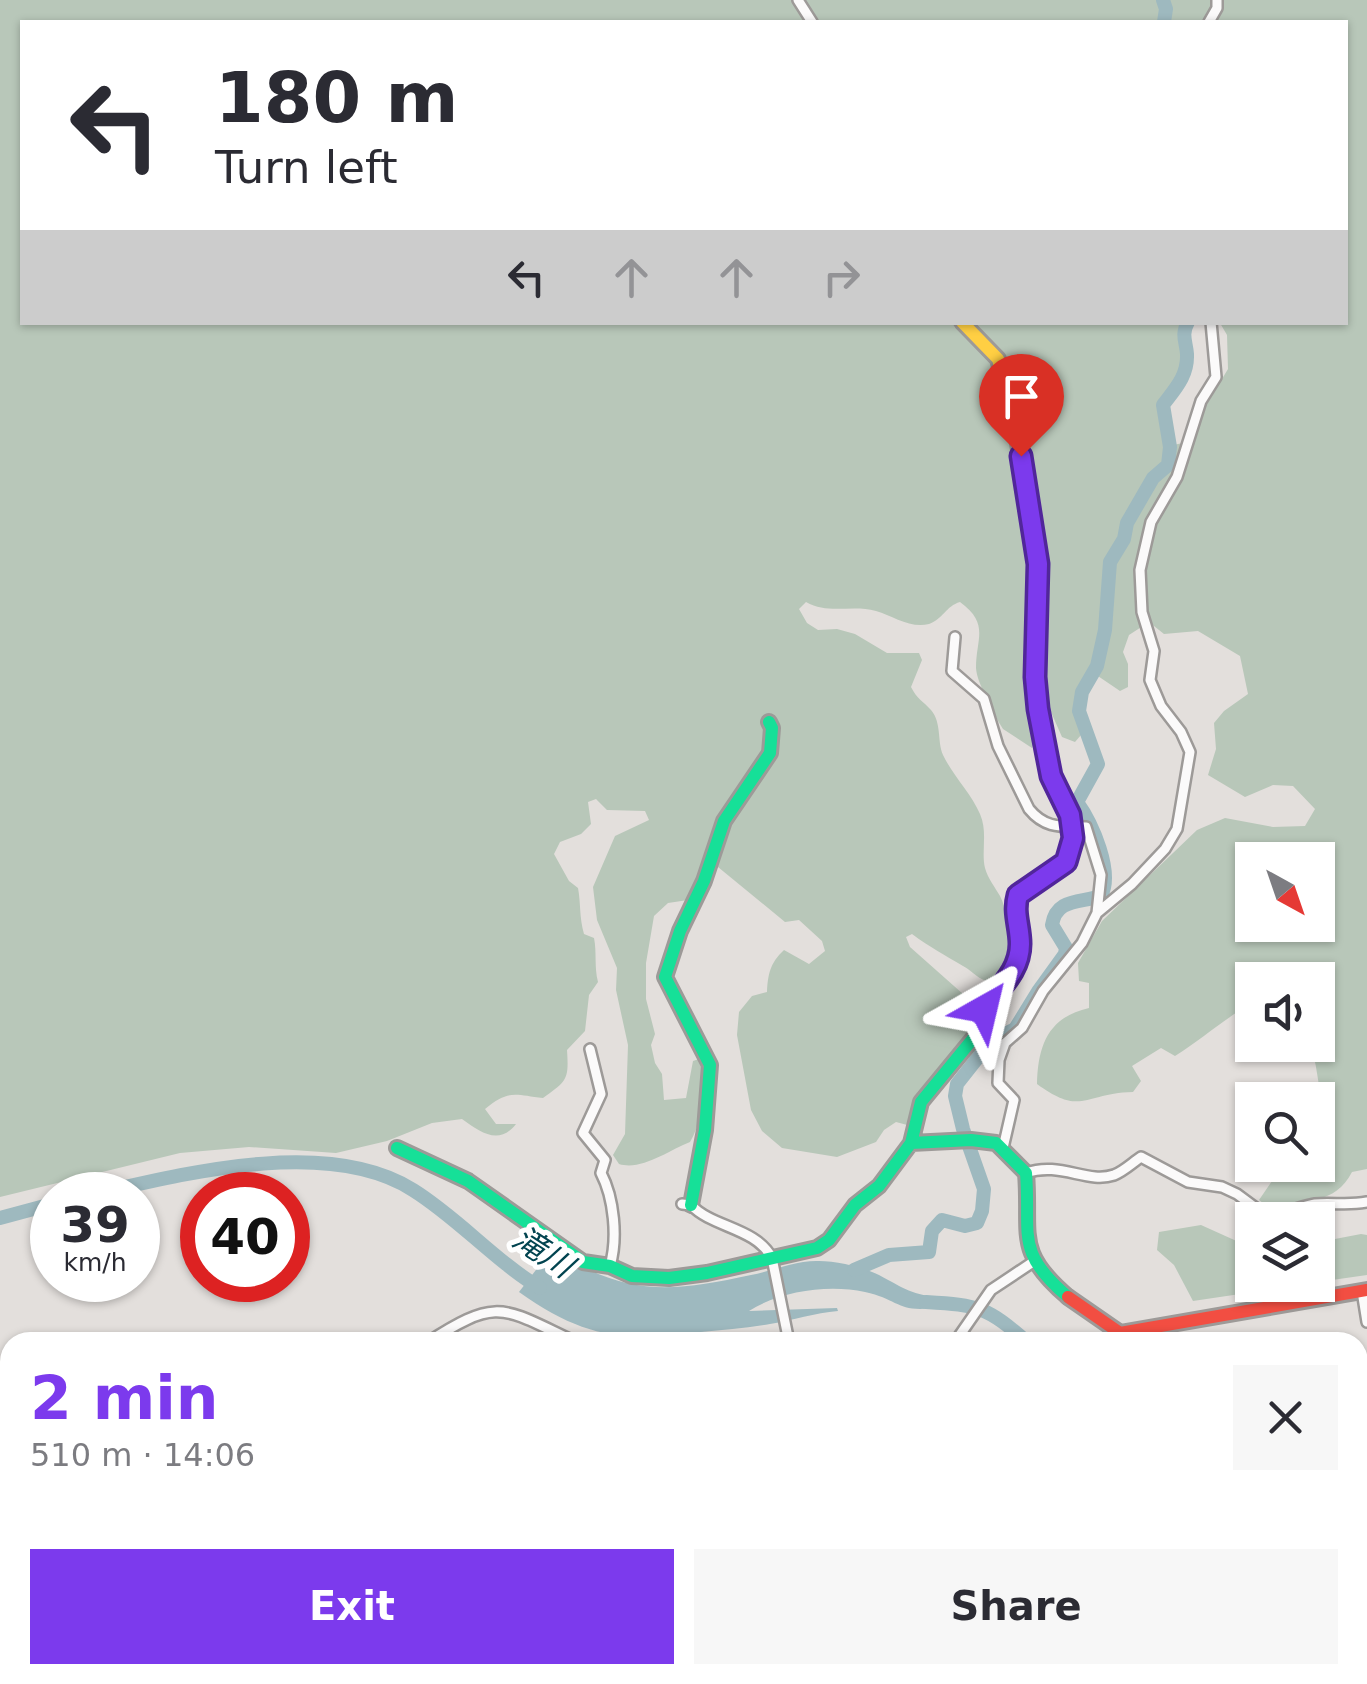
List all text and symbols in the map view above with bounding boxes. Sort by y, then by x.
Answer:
text: 180 m [215,57,458,139]
icon: left [50,60,180,190]
text: Turn left [215,141,398,194]
icon: left [499,250,554,305]
icon: ahead [604,250,659,305]
icon: ahead [709,250,764,305]
icon: right [814,250,869,305]
pin [979,354,1064,457]
icon: arrive [994,369,1049,424]
north arrow [1235,842,1335,942]
map controls [1235,842,1335,1302]
position arrow [932,957,1036,1061]
button: sound [1235,962,1335,1062]
button: search [1235,1082,1335,1182]
speed limit sign: 40 [180,1172,310,1302]
text: 39 [60,1196,130,1254]
button: layers [1235,1202,1335,1302]
water label: 滝川 [506,1219,583,1287]
text: km/h [63,1248,127,1277]
text: 2 min [30,1363,218,1433]
button: close [1233,1365,1338,1470]
text: 510 m · 14:06 [30,1436,255,1474]
button: Exit [30,1549,674,1664]
button: Share [694,1549,1338,1664]

